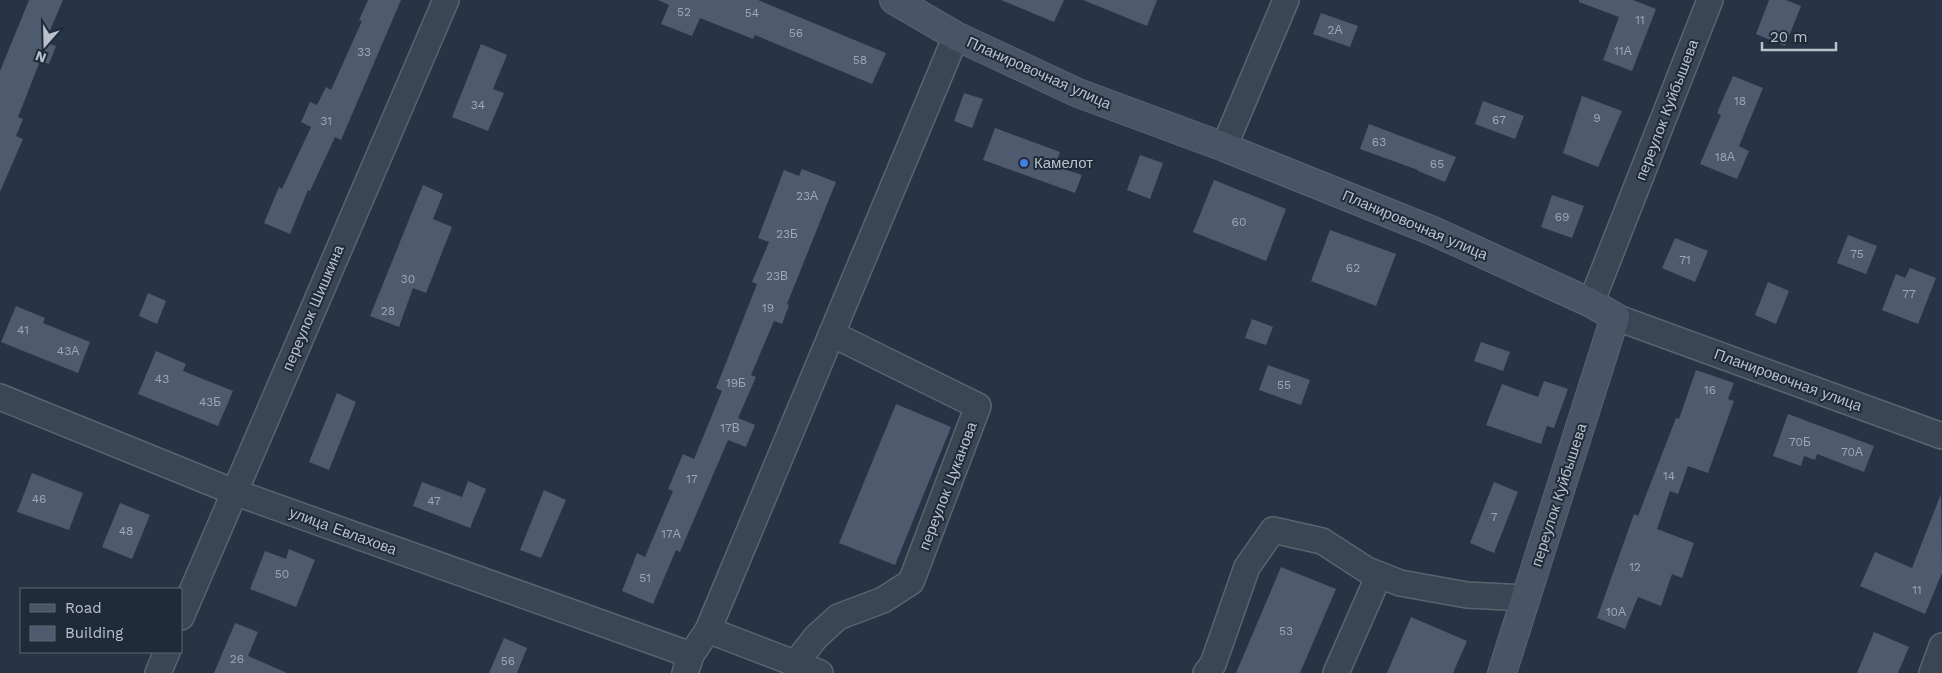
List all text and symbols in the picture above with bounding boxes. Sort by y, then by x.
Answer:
house number: 52 [677,5,691,19]
house number: 54 [745,6,759,20]
house number: 11 [1635,13,1645,27]
north arrow [20,20,70,70]
scale bar [1762,20,1836,52]
house number: 2А [1328,23,1343,37]
house number: 56 [789,26,803,40]
text: 20 m [1770,28,1808,46]
street label: Планировочная улица [964,33,1114,113]
street label: переулок Куйбышева [1632,36,1702,183]
house number: 11А [1614,44,1632,58]
house number: 33 [357,45,371,59]
text: N [33,48,48,67]
house number: 58 [853,53,867,67]
house number: 18 [1734,94,1746,108]
house number: 34 [471,98,485,112]
house number: 9 [1593,111,1601,125]
house number: 67 [1492,113,1506,127]
house number: 31 [320,114,332,128]
house number: 63 [1372,135,1386,149]
house number: 18А [1715,150,1735,164]
place label: Камелот [1034,154,1093,172]
marker: Камелот [1018,157,1030,169]
house number: 65 [1430,157,1444,171]
street label: Планировочная улица [1340,186,1491,264]
house number: 23А [796,189,818,203]
house number: 69 [1555,210,1569,224]
house number: 60 [1232,215,1246,229]
house number: 23Б [776,227,798,241]
street label: переулок Шишкина [278,242,348,374]
house number: 75 [1850,247,1864,261]
house number: 71 [1679,253,1691,267]
house number: 62 [1346,261,1360,275]
house number: 23В [766,269,788,283]
house number: 30 [401,272,415,286]
house number: 77 [1902,287,1916,301]
house number: 19 [762,301,774,315]
house number: 28 [381,304,395,318]
house number: 41 [17,323,29,337]
house number: 43А [57,344,79,358]
street label: Планировочная улица [1712,345,1865,415]
house number: 43 [155,372,169,386]
house number: 19Б [726,376,746,390]
house number: 55 [1277,378,1291,392]
house number: 16 [1704,383,1716,397]
house number: 43Б [199,395,221,409]
street label: переулок Цуканова [915,419,981,553]
street label: переулок Куйбышева [1527,420,1591,569]
house number: 17В [720,421,740,435]
house number: 70Б [1789,435,1811,449]
house number: 70А [1841,445,1863,459]
house number: 14 [1663,469,1675,483]
house number: 17 [686,472,698,486]
house number: 46 [32,492,46,506]
house number: 47 [427,494,441,508]
street label: улица Евлахова [287,503,400,559]
house number: 7 [1491,510,1498,524]
house number: 48 [119,524,133,538]
house number: 17А [661,527,681,541]
house number: 12 [1629,560,1641,574]
house number: 50 [275,567,289,581]
house number: 51 [639,571,651,585]
house number: 11 [1912,583,1922,597]
legend [20,588,182,653]
text: Road [65,599,102,617]
house number: 10А [1606,605,1626,619]
text: Building [65,624,123,642]
house number: 53 [1279,624,1293,638]
house number: 26 [230,652,244,666]
house number: 56 [501,654,515,668]

